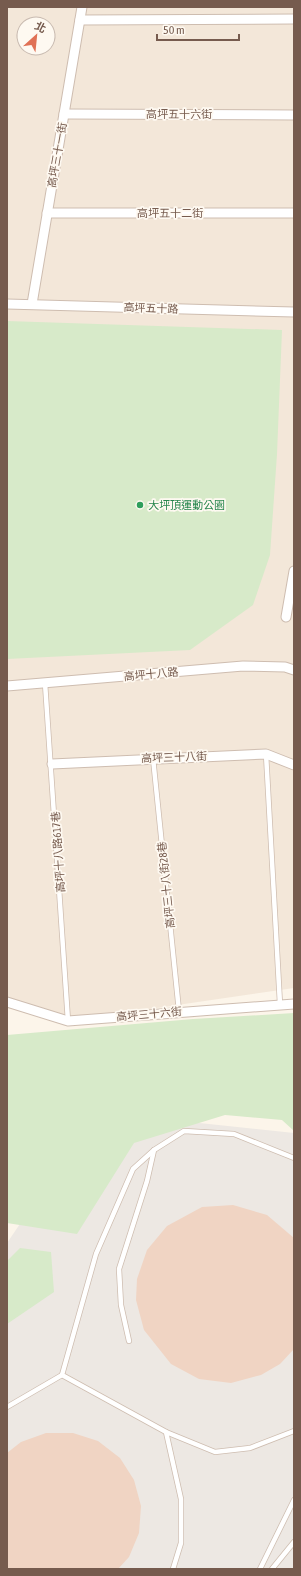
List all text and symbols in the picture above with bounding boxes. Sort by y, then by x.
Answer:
north arrow [16,16,56,56]
scale bar [157,16,239,42]
text: 北 [33,19,48,35]
text: 50 m [163,23,185,37]
street label: 高坪五十六街 [146,108,212,120]
street label: 高坪三十一街 [45,121,69,189]
street label: 高坪五十二街 [137,207,203,219]
street label: 高坪五十路 [123,301,179,315]
place label: 大坪頂運動公園 [148,499,225,511]
marker: 大坪頂運動公園 [135,500,145,510]
street label: 高坪十八路 [123,666,179,682]
street label: 高坪三十八街 [141,750,207,764]
street label: 高坪十八路617巷 [49,811,67,893]
street label: 高坪三十八街28巷 [155,841,177,929]
street label: 高坪三十六街 [116,1005,182,1023]

